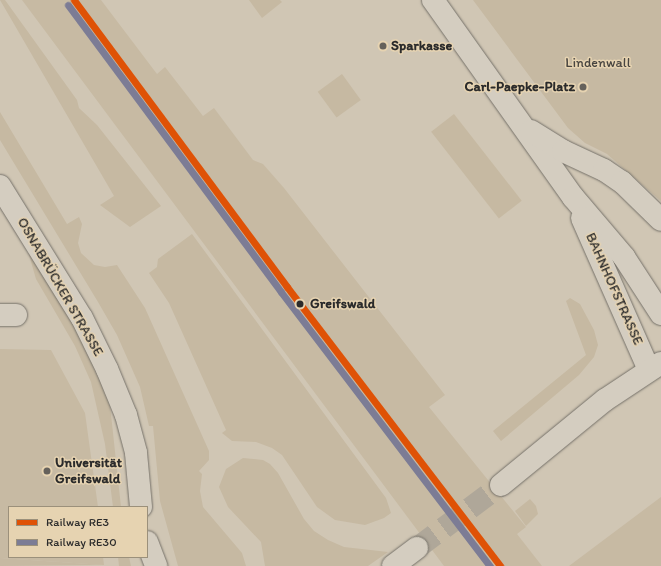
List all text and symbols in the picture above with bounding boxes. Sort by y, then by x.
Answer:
place label: Sparkasse [391,38,452,54]
marker: Sparkasse [378,41,388,51]
park label: Lindenwall [565,55,631,71]
place label: Carl-Paepke-Platz [465,79,575,95]
marker: Carl-Paepke-Platz [578,82,588,92]
street label: OSNABRÜCKER STRASSE [13,215,107,359]
street label: BAHNHOFSTRASSE [582,230,646,348]
place label: Greifswald [310,296,375,312]
marker: Greifswald [293,297,307,311]
place label: Universität Greifswald [55,455,122,488]
marker: Universität Greifswald [42,466,52,476]
legend [8,506,148,558]
text: Railway RE3 [46,515,109,529]
text: Railway RE30 [46,535,117,549]

